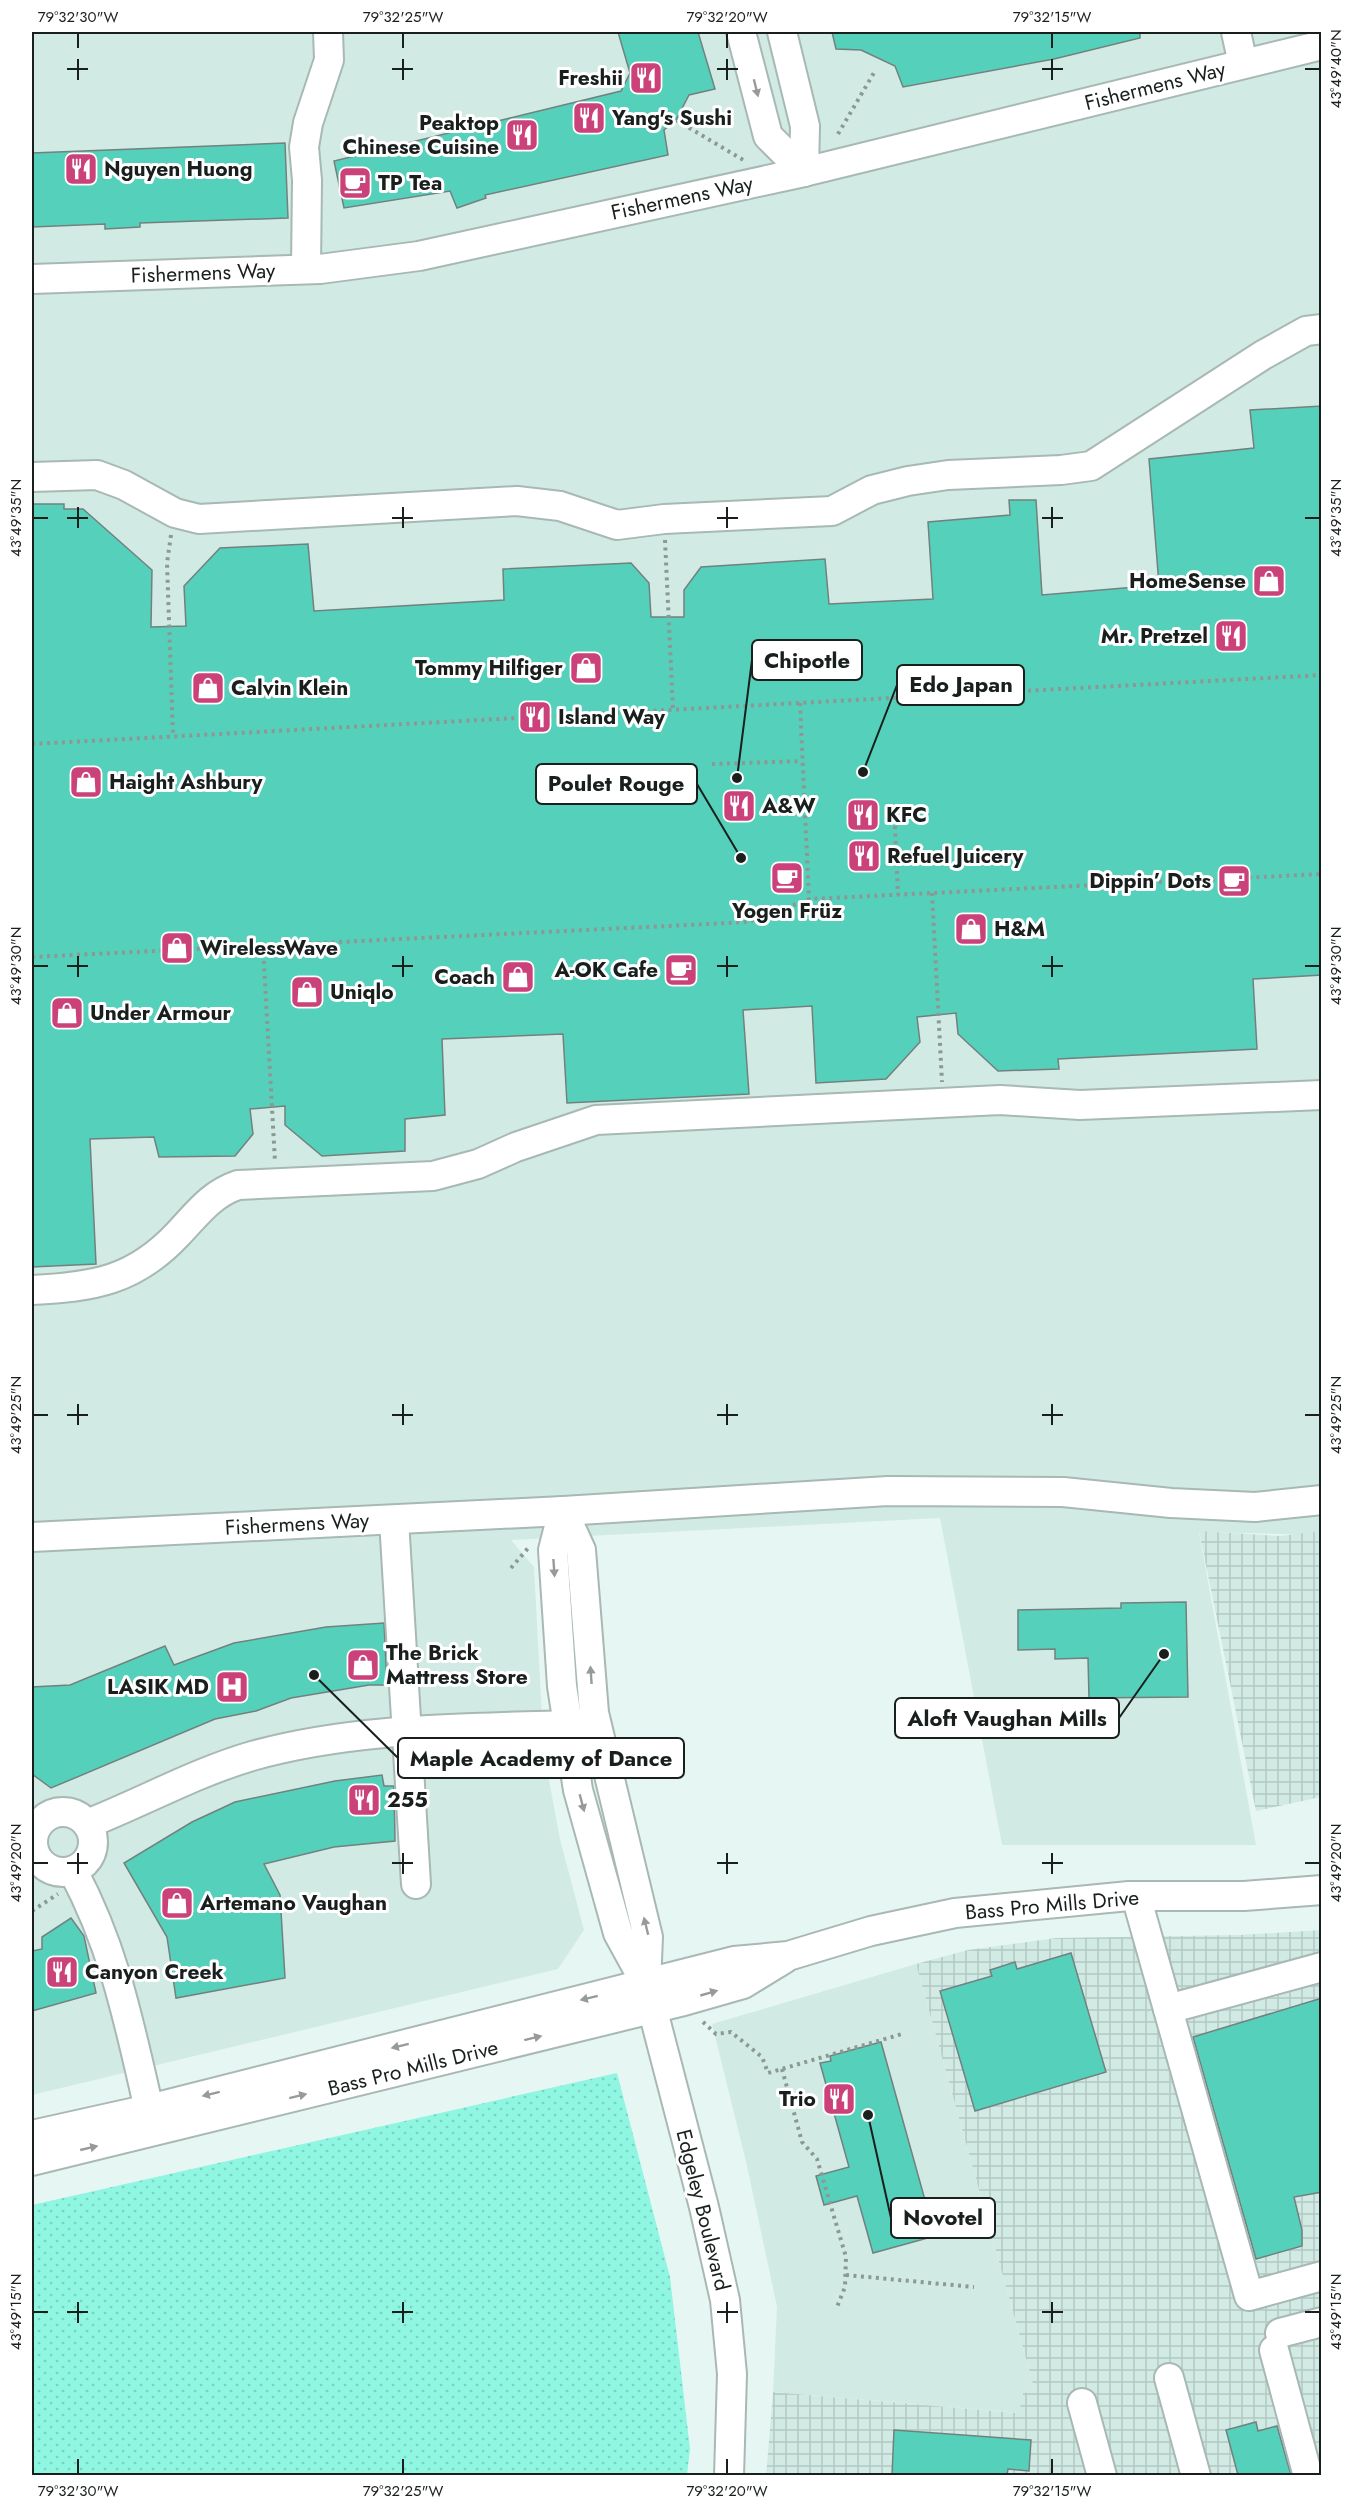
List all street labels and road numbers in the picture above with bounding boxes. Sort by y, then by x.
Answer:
street label: Fishermens Way [1081,54,1229,118]
street label: Fishermens Way [608,168,756,228]
street label: Fishermens Way [130,255,276,291]
street label: Fishermens Way [224,1505,371,1543]
street label: Bass Pro Mills Drive [964,1882,1140,1928]
street label: Bass Pro Mills Drive [325,2032,501,2104]
street label: Edgeley Boulevard [668,2126,738,2294]

